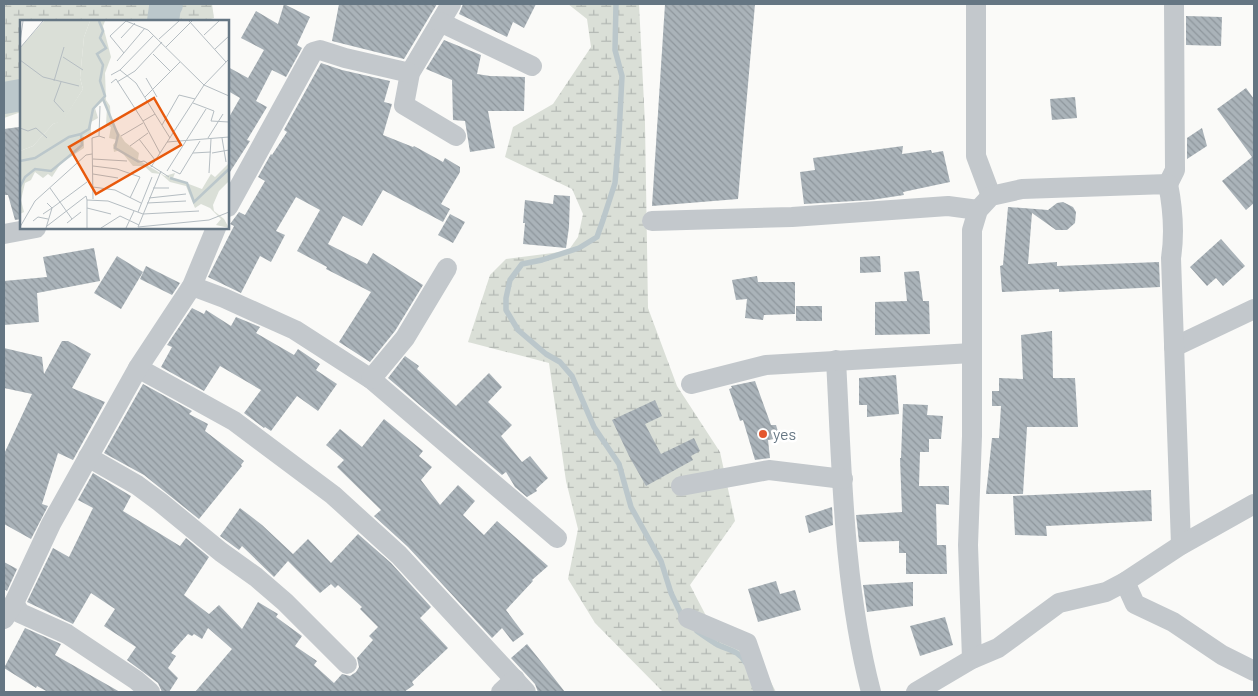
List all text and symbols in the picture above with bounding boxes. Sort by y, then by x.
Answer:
inset map [20,20,229,229]
place label: yes [773,424,796,443]
marker: yes [757,428,769,440]

